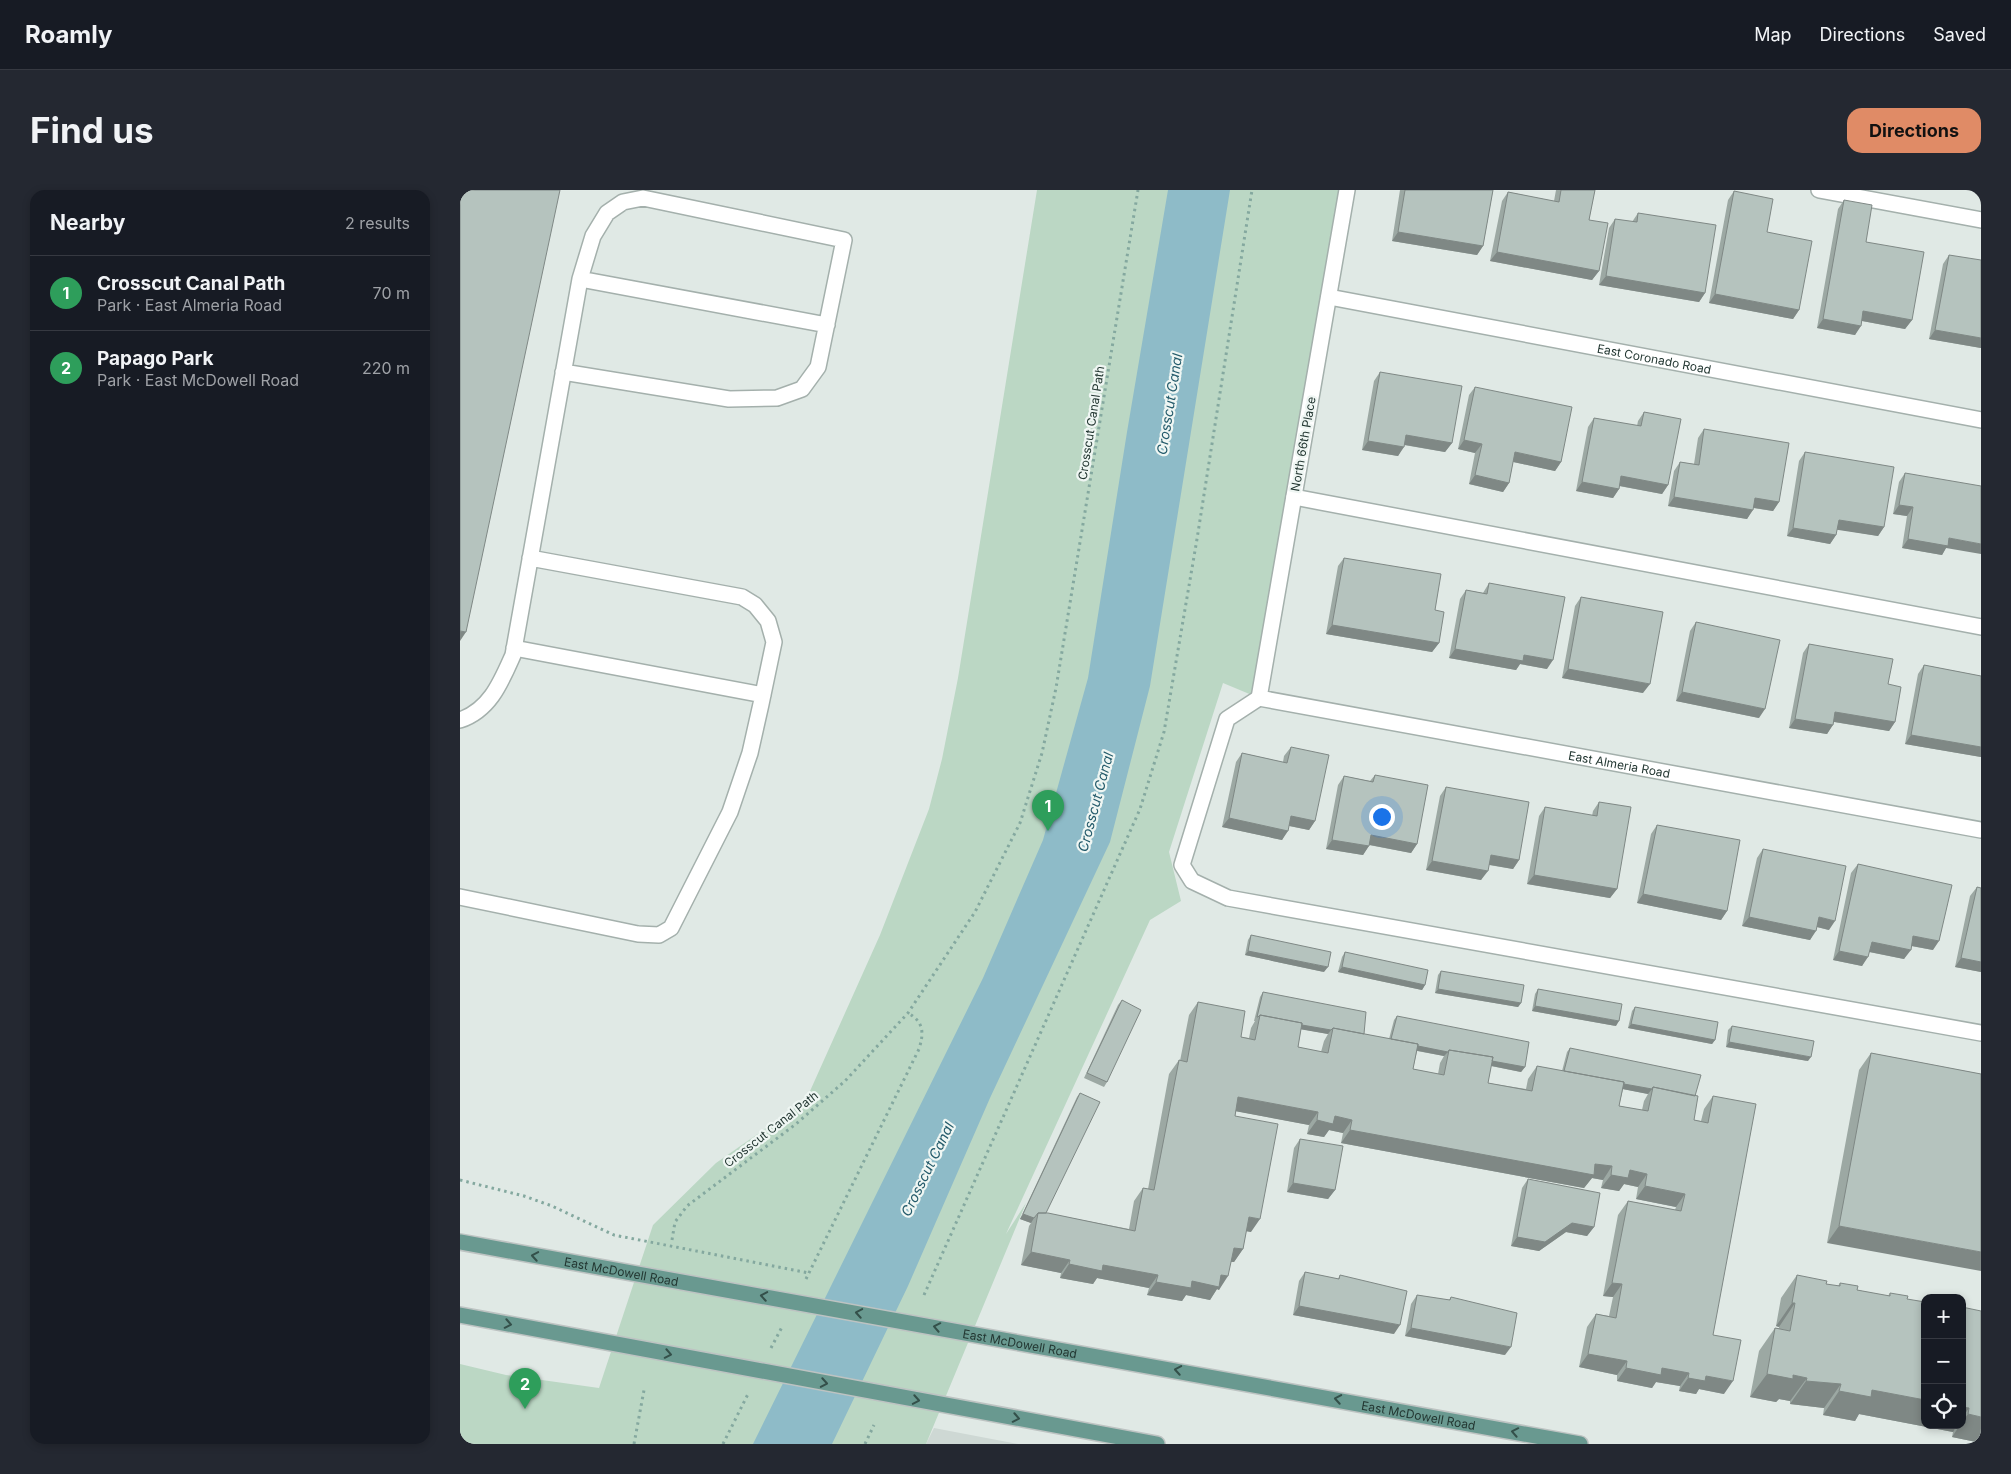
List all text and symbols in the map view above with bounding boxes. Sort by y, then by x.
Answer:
text: Roamly [25,20,112,49]
text: Map [1754,24,1792,45]
text: Directions [1820,24,1905,45]
text: Saved [1933,24,1986,45]
button: Directions [1847,108,1981,153]
text: Find us [30,109,154,151]
text: Nearby [50,210,125,235]
text: 2 results [345,213,410,233]
text: Crosscut Canal Path [97,272,285,295]
text: 1 [63,283,69,303]
text: 70 m [373,283,410,303]
text: Park · East Almeria Road [97,295,282,315]
street label: East Coronado Road [1596,340,1713,376]
text: Papago Park [97,347,214,370]
water label: Crosscut Canal [1153,352,1185,456]
text: 2 [61,358,71,378]
text: 220 m [362,358,410,378]
street label: Crosscut Canal Path [1075,365,1107,481]
text: Park · East McDowell Road [97,370,299,390]
street label: North 66th Place [1287,396,1319,492]
street label: East Almeria Road [1567,747,1671,781]
water label: Crosscut Canal [1074,750,1117,854]
pin: 1 [1032,790,1064,831]
your location [1369,804,1395,830]
street label: Crosscut Canal Path [721,1088,821,1170]
water label: Crosscut Canal [897,1119,957,1219]
one-way arrow [531,1251,540,1261]
street label: East McDowell Road [563,1253,680,1289]
one-way arrow [760,1292,769,1302]
map controls [1921,1294,1966,1429]
button: + [1921,1294,1966,1339]
one-way arrow [854,1308,863,1318]
one-way arrow [504,1318,512,1329]
one-way arrow [933,1322,941,1333]
street label: East McDowell Road [962,1325,1078,1361]
button: − [1921,1339,1966,1384]
one-way arrow [663,1348,672,1359]
one-way arrow [1174,1366,1183,1376]
pin: 2 [509,1368,541,1409]
one-way arrow [820,1378,829,1388]
button: locate [1921,1384,1966,1429]
one-way arrow [911,1394,920,1404]
one-way arrow [1334,1395,1342,1405]
street label: East McDowell Road [1360,1397,1477,1433]
one-way arrow [1012,1412,1020,1422]
one-way arrow [1511,1427,1519,1438]

